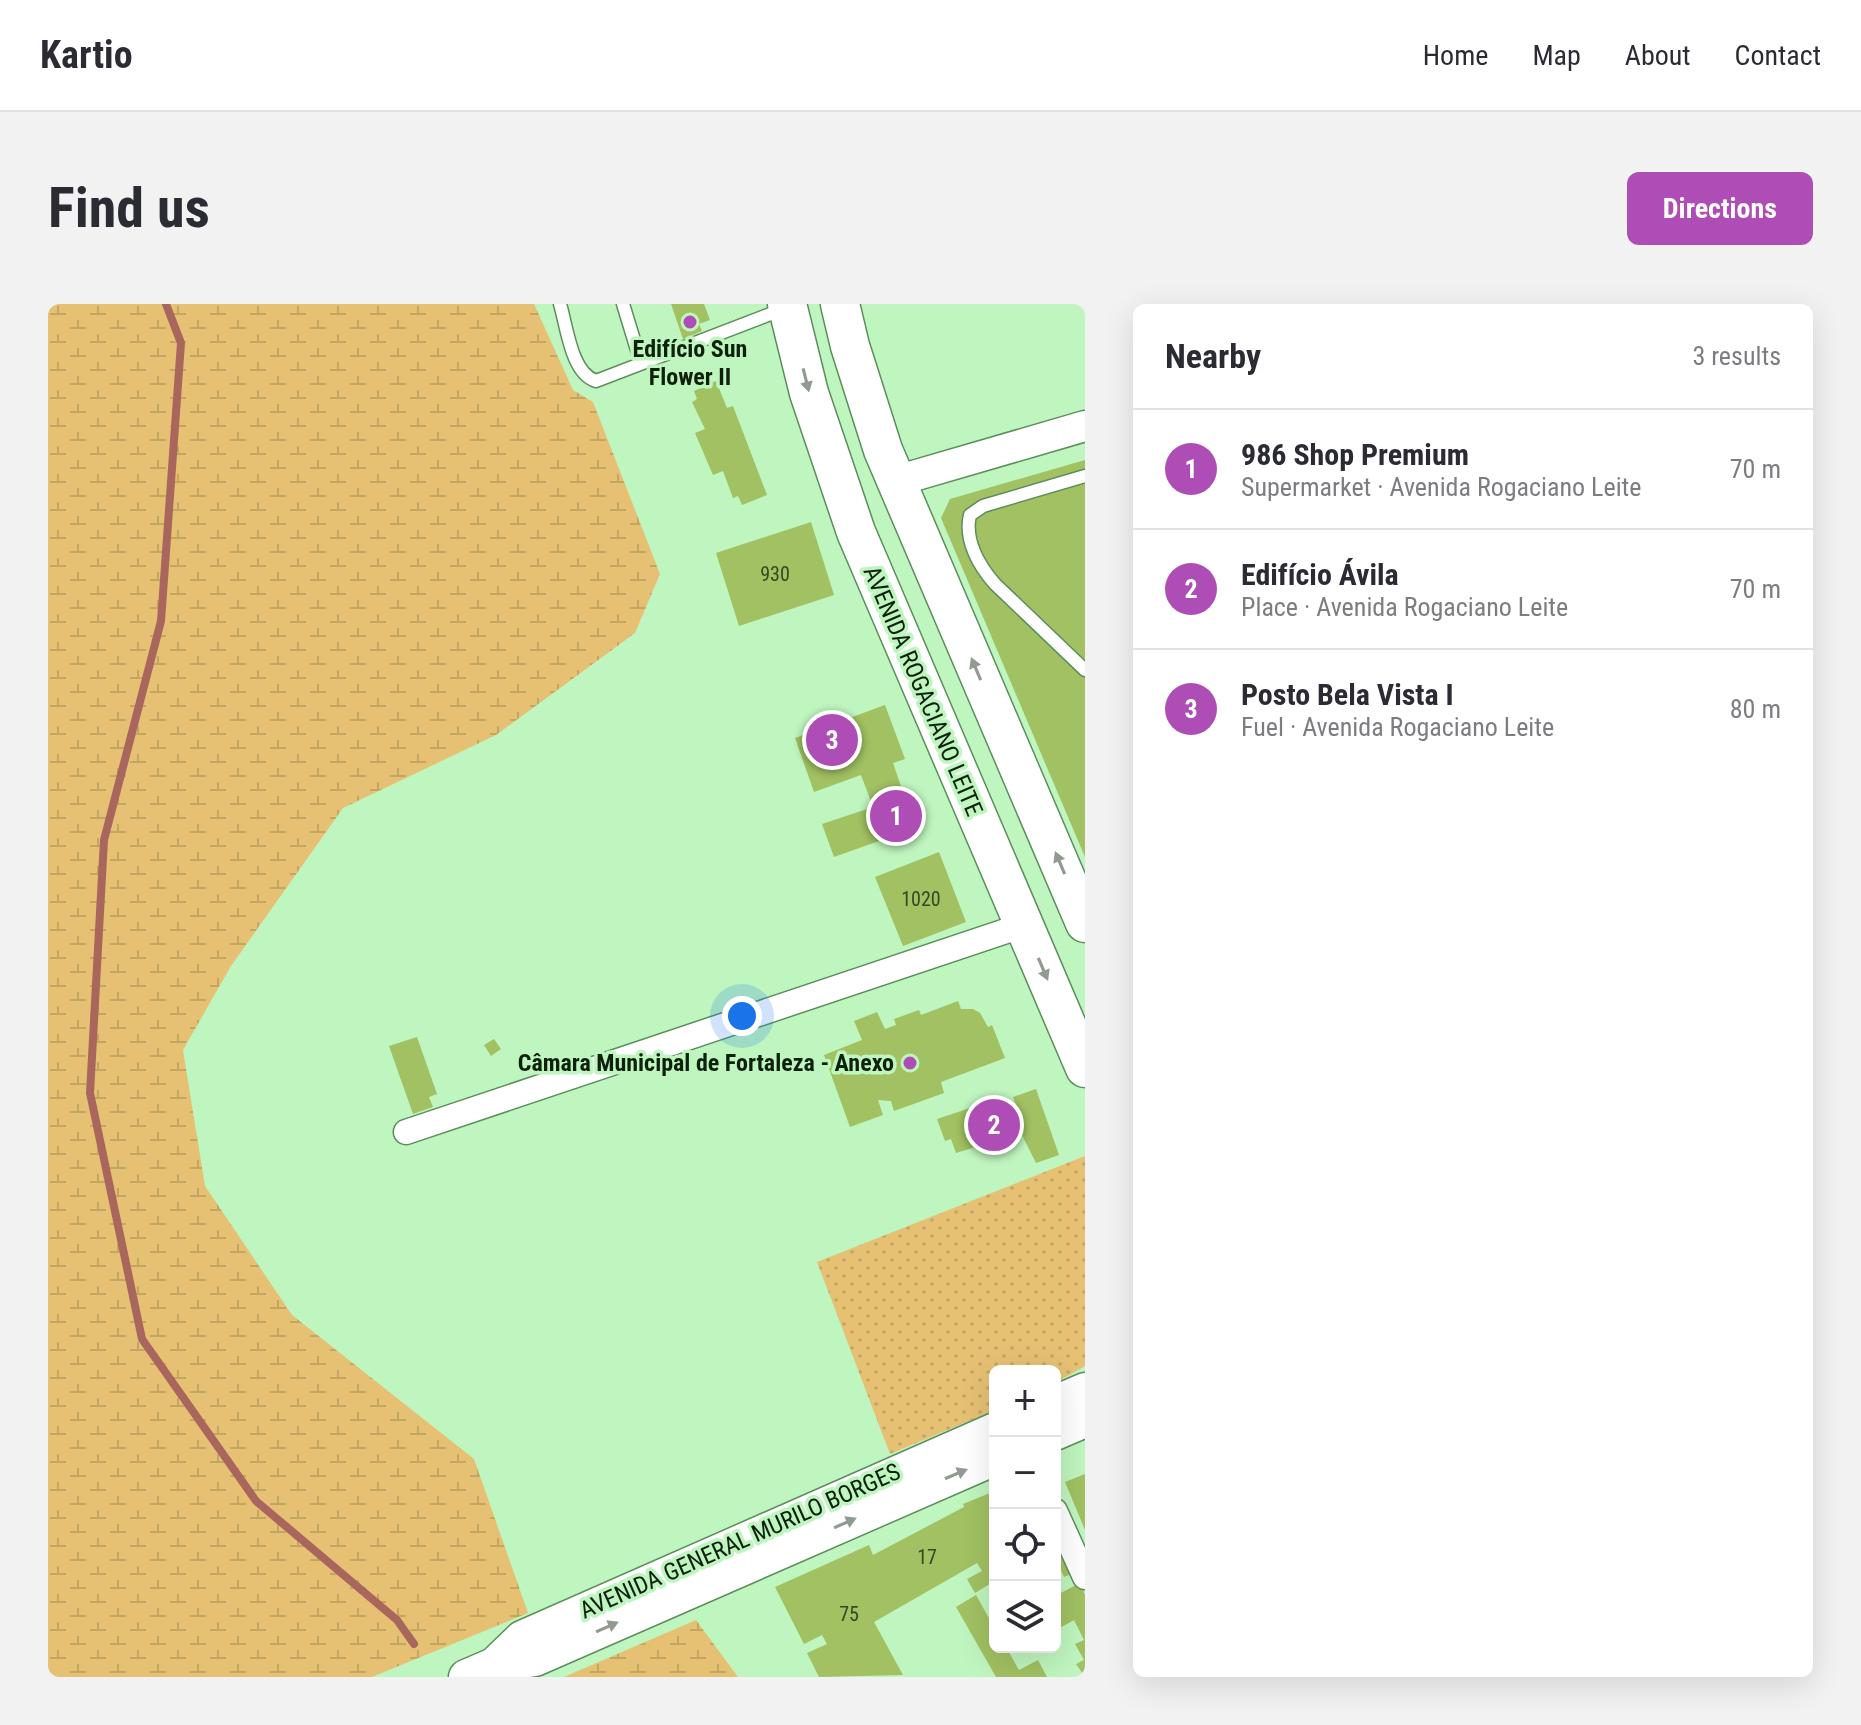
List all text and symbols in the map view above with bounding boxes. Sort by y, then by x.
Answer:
text: Kartio [40,33,133,77]
text: Home [1423,39,1488,72]
text: Map [1532,39,1581,72]
text: About [1625,39,1691,72]
text: Contact [1735,39,1821,72]
button: Directions [1627,172,1813,245]
text: Find us [48,175,210,241]
marker: Edifício Sun Flower II [681,313,699,331]
place label: Edifício Sun Flower II [633,335,747,391]
text: Nearby [1165,336,1261,376]
text: 3 results [1692,341,1781,371]
one-way arrow [800,367,812,392]
text: 986 Shop Premium [1241,437,1469,472]
text: 1 [1184,454,1198,484]
text: 70 m [1730,454,1781,484]
text: Supermarket · Avenida Rogaciano Leite [1241,472,1642,502]
text: Edifício Ávila [1241,557,1399,592]
house number: 930 [760,562,790,586]
street label: AVENIDA ROGACIANO LEITE [858,562,988,820]
text: 2 [1184,574,1198,604]
text: 70 m [1730,574,1781,604]
text: Place · Avenida Rogaciano Leite [1241,592,1568,622]
one-way arrow [969,657,982,681]
text: Posto Bela Vista I [1241,677,1454,712]
text: 3 [1184,694,1198,724]
text: 80 m [1730,694,1781,724]
pin: 3 [806,710,858,770]
text: Fuel · Avenida Rogaciano Leite [1241,712,1554,742]
pin: 1 [870,786,922,846]
one-way arrow [1053,851,1066,875]
house number: 1020 [901,887,941,911]
one-way arrow [1037,957,1050,981]
your location [722,996,762,1036]
place label: Câmara Municipal de Fortaleza - Anexo [518,1049,894,1077]
marker: Câmara Municipal de Fortaleza - Anexo [901,1054,919,1072]
pin: 2 [968,1095,1020,1155]
map controls [989,1365,1061,1653]
button: + [989,1365,1061,1437]
button: − [989,1437,1061,1509]
street label: AVENIDA GENERAL MURILO BORGES [575,1457,905,1625]
one-way arrow [944,1468,968,1481]
button: locate [989,1509,1061,1581]
one-way arrow [833,1516,857,1529]
house number: 17 [917,1545,937,1569]
button: layers [989,1581,1061,1653]
house number: 75 [839,1602,859,1626]
one-way arrow [595,1621,619,1634]

